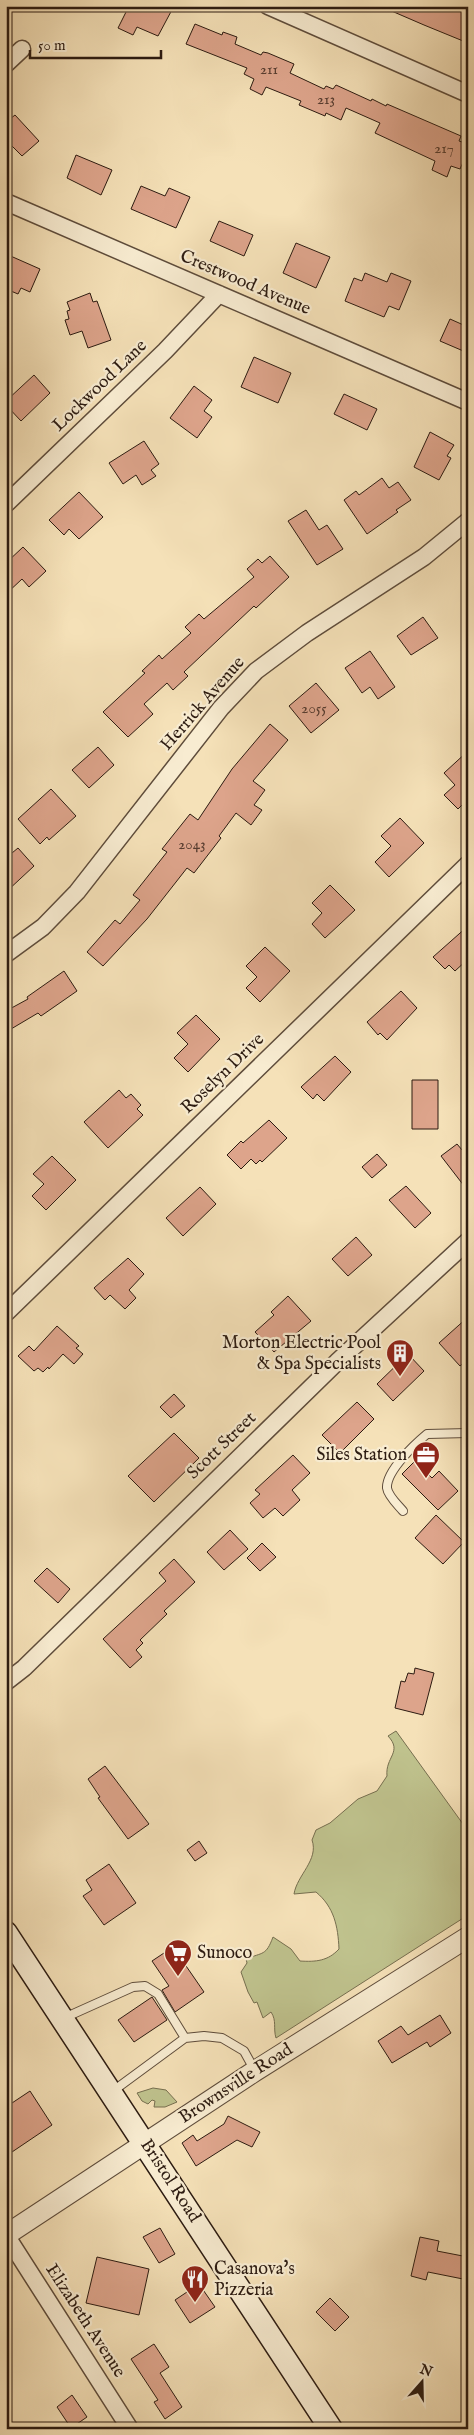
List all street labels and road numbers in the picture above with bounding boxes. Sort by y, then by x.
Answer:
street label: Crestwood Avenue [176,245,314,321]
street label: Lockwood Lane [48,335,152,437]
street label: Herrick Avenue [156,652,250,756]
street label: Roselyn Drive [177,1029,269,1119]
street label: Scott Street [182,1407,262,1485]
street label: Brownsville Road [175,2038,298,2129]
street label: Bristol Road [134,2135,206,2227]
street label: Elizabeth Avenue [40,2260,130,2382]

